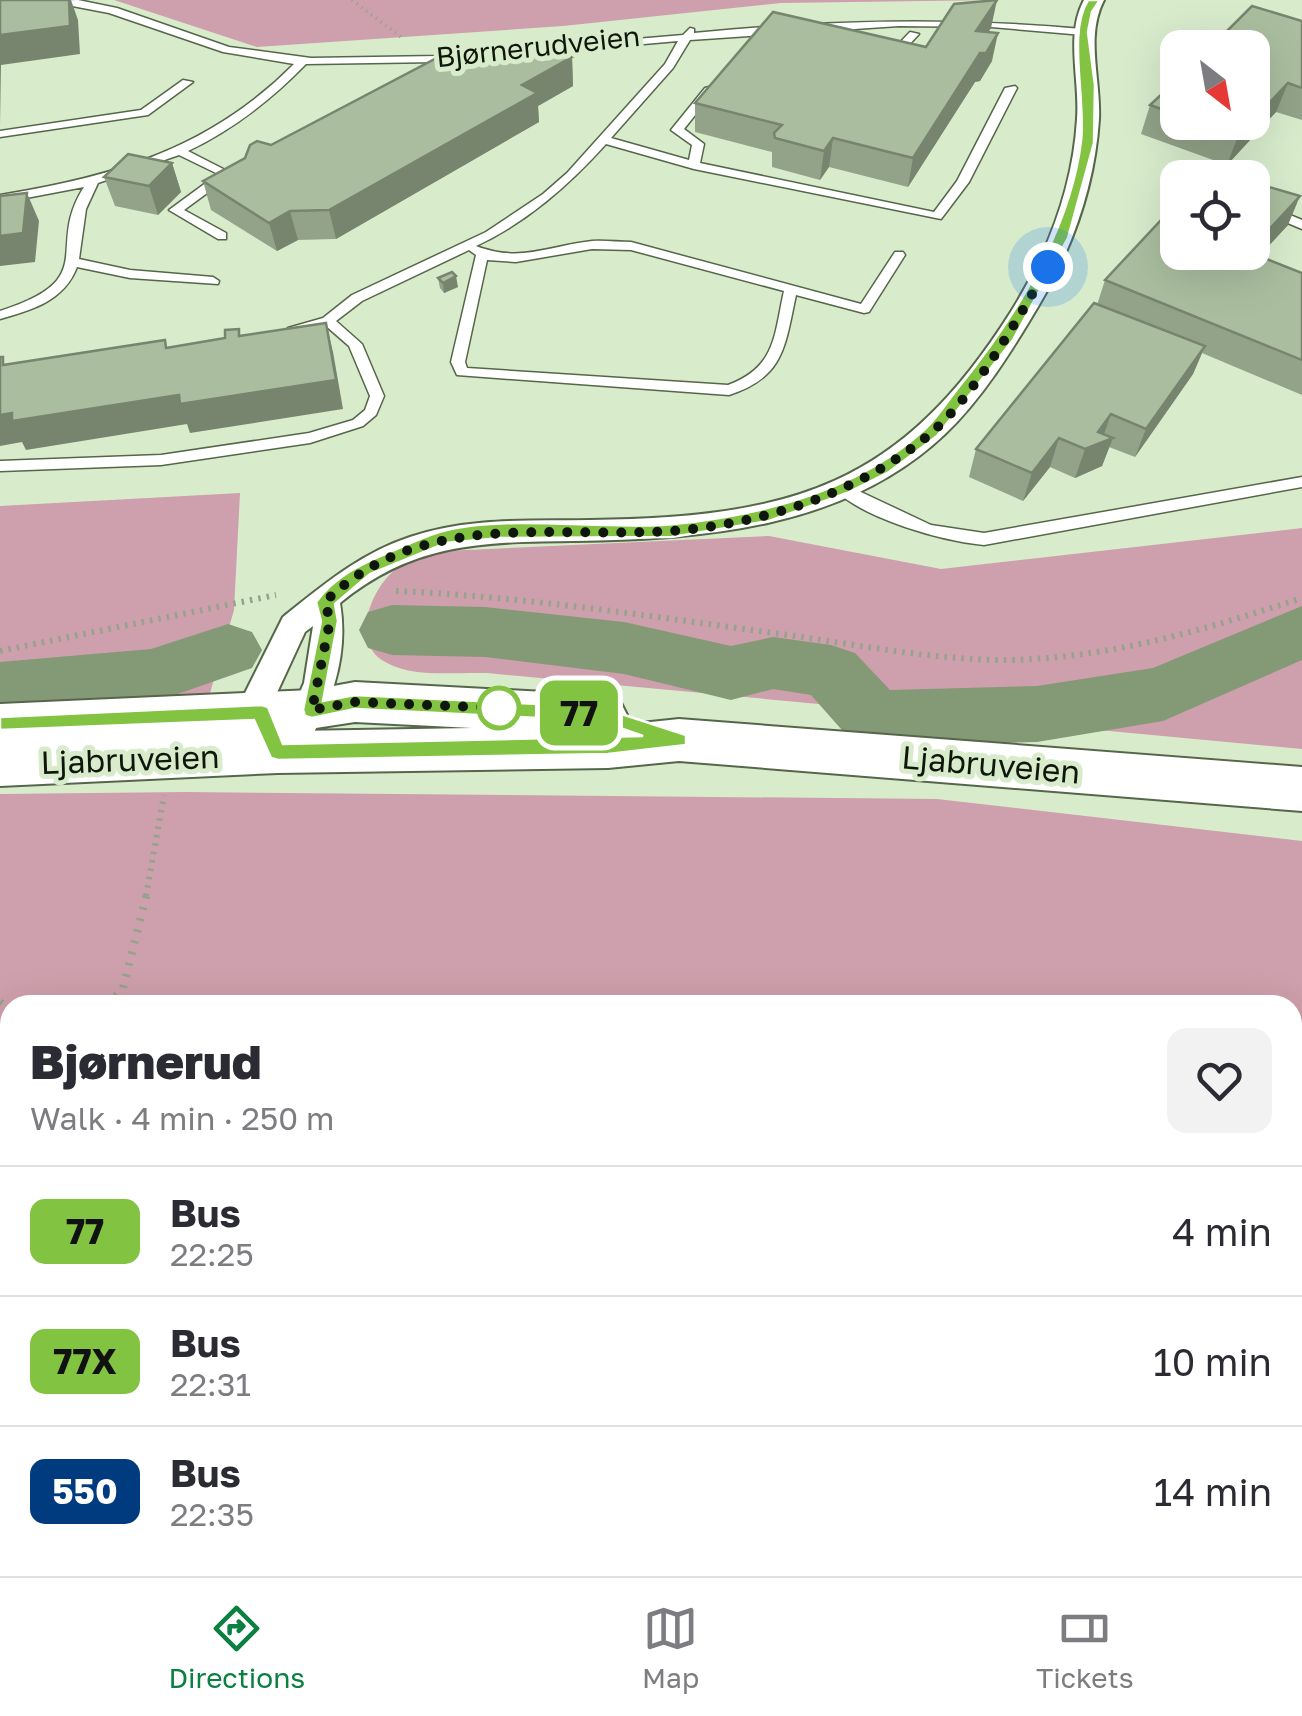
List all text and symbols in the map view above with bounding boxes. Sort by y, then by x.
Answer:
street label: Bjørnerudveien [434,19,642,73]
north arrow [1160,30,1270,140]
map controls [1160,30,1270,270]
button: locate [1160,160,1270,270]
your location [1023,242,1073,292]
line badge: 77 [534,680,624,746]
unlabelled marker [478,687,520,729]
text: 77 [560,692,598,734]
street label: Ljabruveien [40,737,220,781]
street label: Ljabruveien [900,737,1082,791]
button: heart [1167,1028,1272,1133]
text: Bjørnerud [30,1032,262,1090]
text: Walk · 4 min · 250 m [30,1099,334,1137]
text: Bus [170,1190,241,1235]
text: 4 min [1172,1209,1272,1254]
text: 77 [66,1210,104,1252]
text: 22:25 [170,1235,254,1273]
text: Bus [170,1320,241,1365]
text: 10 min [1153,1339,1272,1384]
text: 77X [53,1340,117,1382]
text: 22:31 [170,1365,251,1403]
text: Bus [170,1450,241,1495]
text: 14 min [1154,1469,1272,1514]
text: 550 [52,1470,118,1512]
text: 22:35 [170,1495,254,1533]
tab: Directions [168,1601,305,1694]
tab: Map [642,1601,699,1694]
tab: Tickets [1036,1601,1134,1694]

